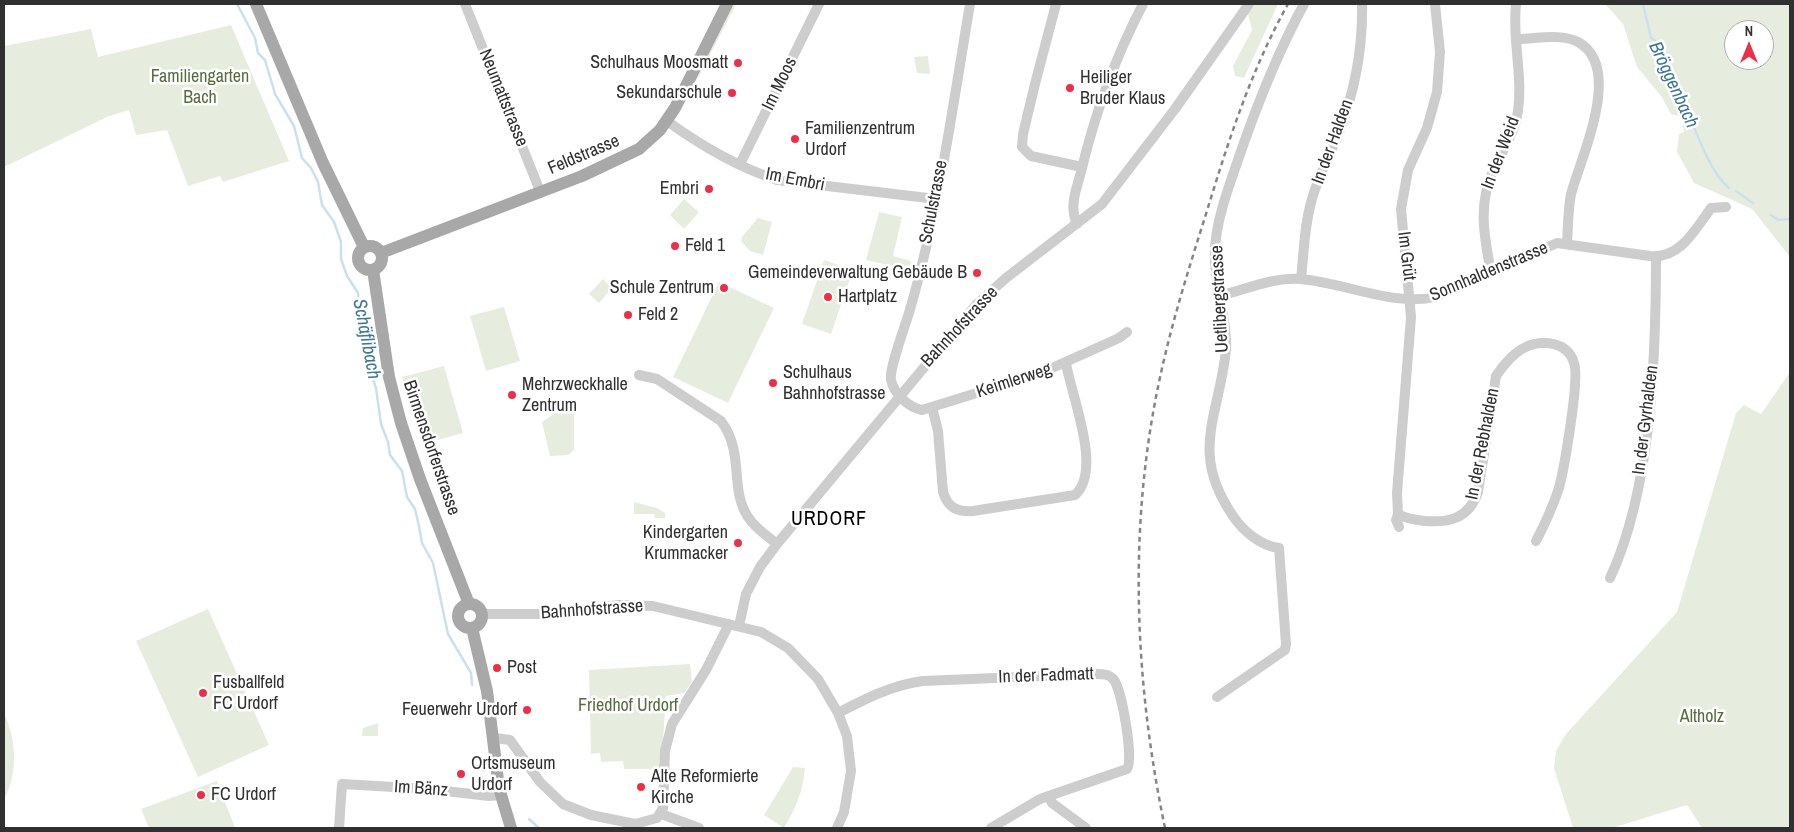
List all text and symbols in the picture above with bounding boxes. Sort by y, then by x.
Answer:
north arrow [1724,20,1774,70]
text: N [1745,22,1753,40]
water label: Bröggenbach [1643,38,1703,132]
street label: Neumattstrasse [474,46,532,150]
place label: Schulhaus Moosmatt [590,52,728,74]
street label: Im Moos [758,54,802,114]
marker: Schulhaus Moosmatt [732,57,744,69]
park label: Familiengarten Bach [151,66,249,108]
place label: Heiliger Bruder Klaus [1080,67,1165,110]
place label: Sekundarschule [616,82,722,104]
marker: Heiliger Bruder Klaus [1064,82,1076,94]
marker: Sekundarschule [726,87,738,99]
street label: In der Halden [1308,97,1358,187]
street label: In der Weid [1477,114,1525,192]
place label: Familienzentrum Urdorf [805,118,915,160]
street label: Feldstrasse [545,130,623,180]
marker: Familienzentrum Urdorf [789,133,801,145]
street label: Schulstrasse [915,158,953,246]
street label: Im Embri [764,164,826,196]
place label: Embri [660,178,699,200]
marker: Embri [703,183,715,195]
street label: Im Grüt [1392,230,1420,282]
place label: Feld 1 [685,235,725,257]
street label: Sonnhaldenstrasse [1427,237,1551,307]
marker: Feld 1 [669,240,681,252]
street label: Uetlibergstrasse [1206,245,1234,353]
place label: Gemeindeverwaltung Gebäude B [748,262,967,284]
marker: Gemeindeverwaltung Gebäude B [971,267,983,279]
place label: Schule Zentrum [610,277,714,299]
marker: Schule Zentrum [718,282,730,294]
street label: Bahnhofstrasse [917,282,1003,372]
place label: Hartplatz [838,286,897,308]
marker: Hartplatz [822,291,834,303]
water label: Schäflibach [347,297,385,381]
place label: Feld 2 [638,304,678,326]
marker: Feld 2 [622,309,634,321]
street label: Keimlerweg [974,359,1054,403]
place label: Schulhaus Bahnhofstrasse [783,362,886,404]
street label: In der Gyrhalden [1629,364,1663,476]
place label: Mehrzweckhalle Zentrum [522,374,628,416]
marker: Schulhaus Bahnhofstrasse [767,377,779,389]
street label: Birmensdorferstrasse [398,378,464,518]
street label: In der Rebhalden [1462,386,1504,502]
marker: Mehrzweckhalle Zentrum [506,389,518,401]
district label: URDORF [790,508,868,532]
place label: Kindergarten Krummacker [643,522,728,564]
marker: Kindergarten Krummacker [732,537,744,549]
street label: Bahnhofstrasse [540,596,644,624]
place label: Post [507,657,537,679]
marker: Post [491,662,503,674]
street label: In der Fadmatt [998,664,1094,688]
place label: Fusballfeld FC Urdorf [213,672,284,714]
marker: Fusballfeld FC Urdorf [197,687,209,699]
park label: Friedhof Urdorf [578,695,678,717]
place label: Feuerwehr Urdorf [402,699,517,721]
marker: Feuerwehr Urdorf [521,704,533,716]
park label: Altholz [1680,706,1724,728]
place label: Ortsmuseum Urdorf [471,753,555,796]
place label: Alte Reformierte Kirche [651,766,758,809]
marker: Ortsmuseum Urdorf [455,768,467,780]
street label: Im Bänz [393,776,449,802]
marker: Alte Reformierte Kirche [635,781,647,793]
place label: FC Urdorf [211,784,276,806]
marker: FC Urdorf [195,789,207,801]

